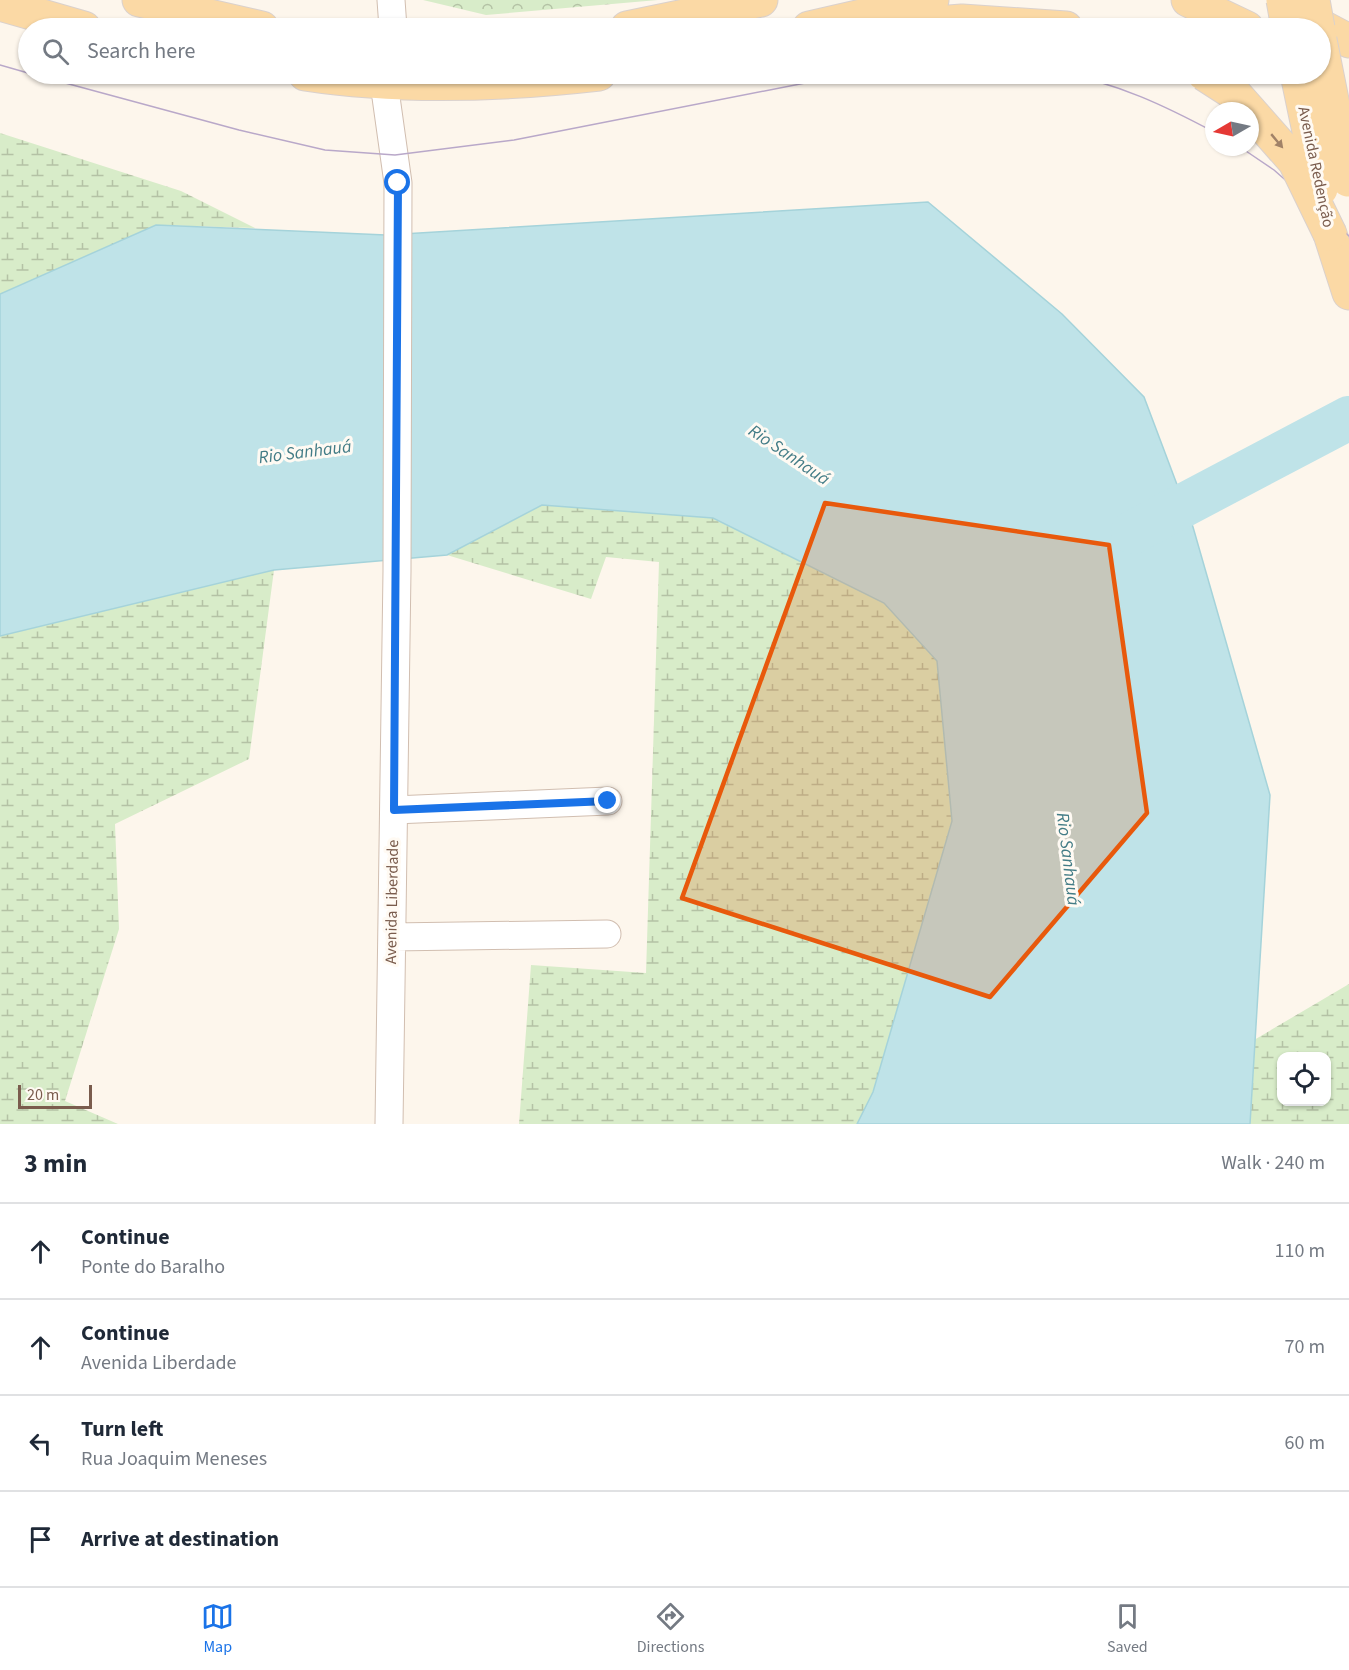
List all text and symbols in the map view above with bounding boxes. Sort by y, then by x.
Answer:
search box [18,18,1331,84]
icon: search [39,35,72,68]
text: Search here [87,35,195,67]
north arrow [1205,102,1259,156]
street label: Avenida Redenção [1292,105,1340,229]
one-way arrow [1271,133,1284,149]
route start [384,169,410,195]
water label: Rio Sanhauá [743,419,835,492]
water label: Rio Sanhauá [257,434,353,470]
route end [594,787,620,813]
water label: Rio Sanhauá [1050,811,1086,907]
street label: Avenida Liberdade [380,840,404,964]
map controls [1277,1052,1331,1106]
button: locate [1277,1052,1331,1106]
scale bar [18,1082,92,1110]
text: 20 m [27,1084,59,1106]
text: 3 min [24,1145,87,1182]
text: Walk · 240 m [1221,1149,1325,1177]
text: Continue [81,1221,170,1253]
icon: ahead [24,1235,57,1268]
text: 110 m [1275,1237,1325,1265]
text: Ponte do Baralho [81,1253,225,1281]
text: Continue [81,1317,170,1349]
icon: ahead [24,1331,57,1364]
text: 70 m [1285,1333,1325,1361]
text: Avenida Liberdade [81,1349,237,1377]
text: Turn left [81,1413,163,1445]
icon: left [24,1427,57,1460]
text: 60 m [1285,1429,1325,1457]
text: Rua Joaquim Meneses [81,1445,267,1473]
icon: arrive [24,1523,57,1556]
text: Arrive at destination [81,1523,279,1555]
tab: Map [201,1600,234,1658]
tab: Directions [637,1600,704,1658]
tab: Saved [1107,1600,1148,1658]

